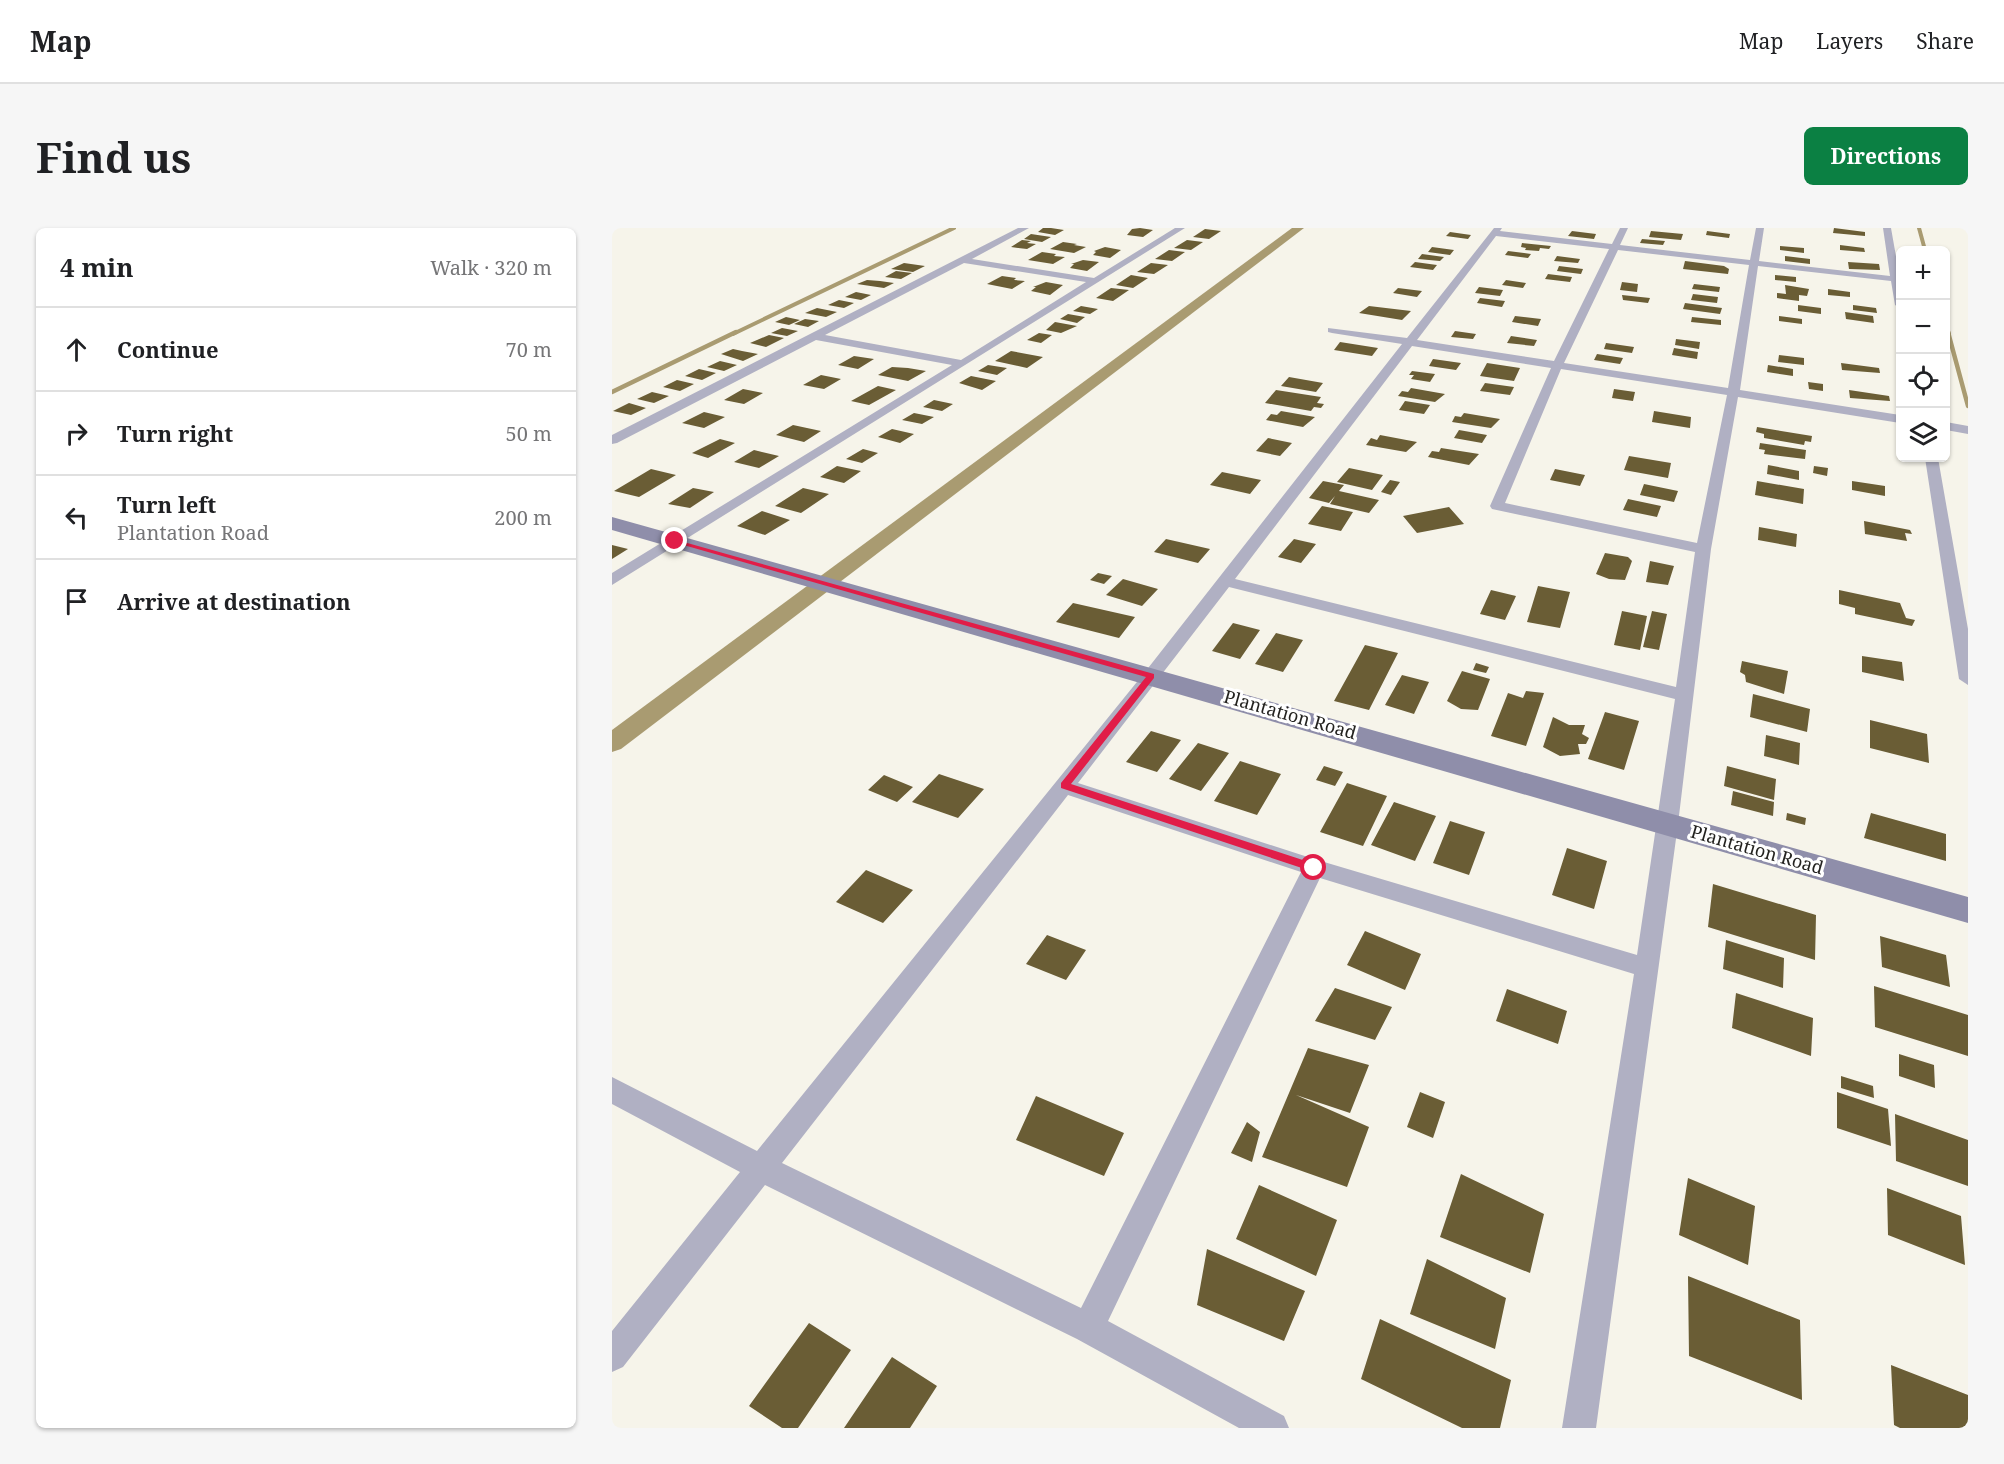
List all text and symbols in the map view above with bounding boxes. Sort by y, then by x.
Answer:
text: Map [30,22,92,60]
text: Map [1739,27,1783,55]
text: Layers [1816,27,1883,55]
text: Share [1916,27,1974,55]
button: Directions [1804,127,1968,185]
text: Find us [36,128,191,185]
map controls [1896,246,1950,462]
button: + [1896,246,1950,300]
text: 4 min [60,249,134,285]
text: Walk · 320 m [430,254,552,281]
button: − [1896,300,1950,354]
icon: ahead [60,333,93,366]
text: Continue [117,334,219,364]
text: 70 m [506,336,552,363]
button: locate [1896,354,1950,408]
button: layers [1896,408,1950,462]
icon: right [60,417,93,450]
text: Turn right [117,418,233,448]
text: 50 m [506,420,552,447]
text: Turn left [117,489,216,519]
icon: left [60,501,93,534]
text: 200 m [494,504,552,531]
text: Plantation Road [117,519,269,546]
route end [661,527,687,553]
icon: arrive [60,585,93,618]
text: Arrive at destination [117,586,351,616]
street label: Plantation Road [1221,684,1359,744]
street label: Plantation Road [1688,819,1826,879]
route start [1300,854,1326,880]

